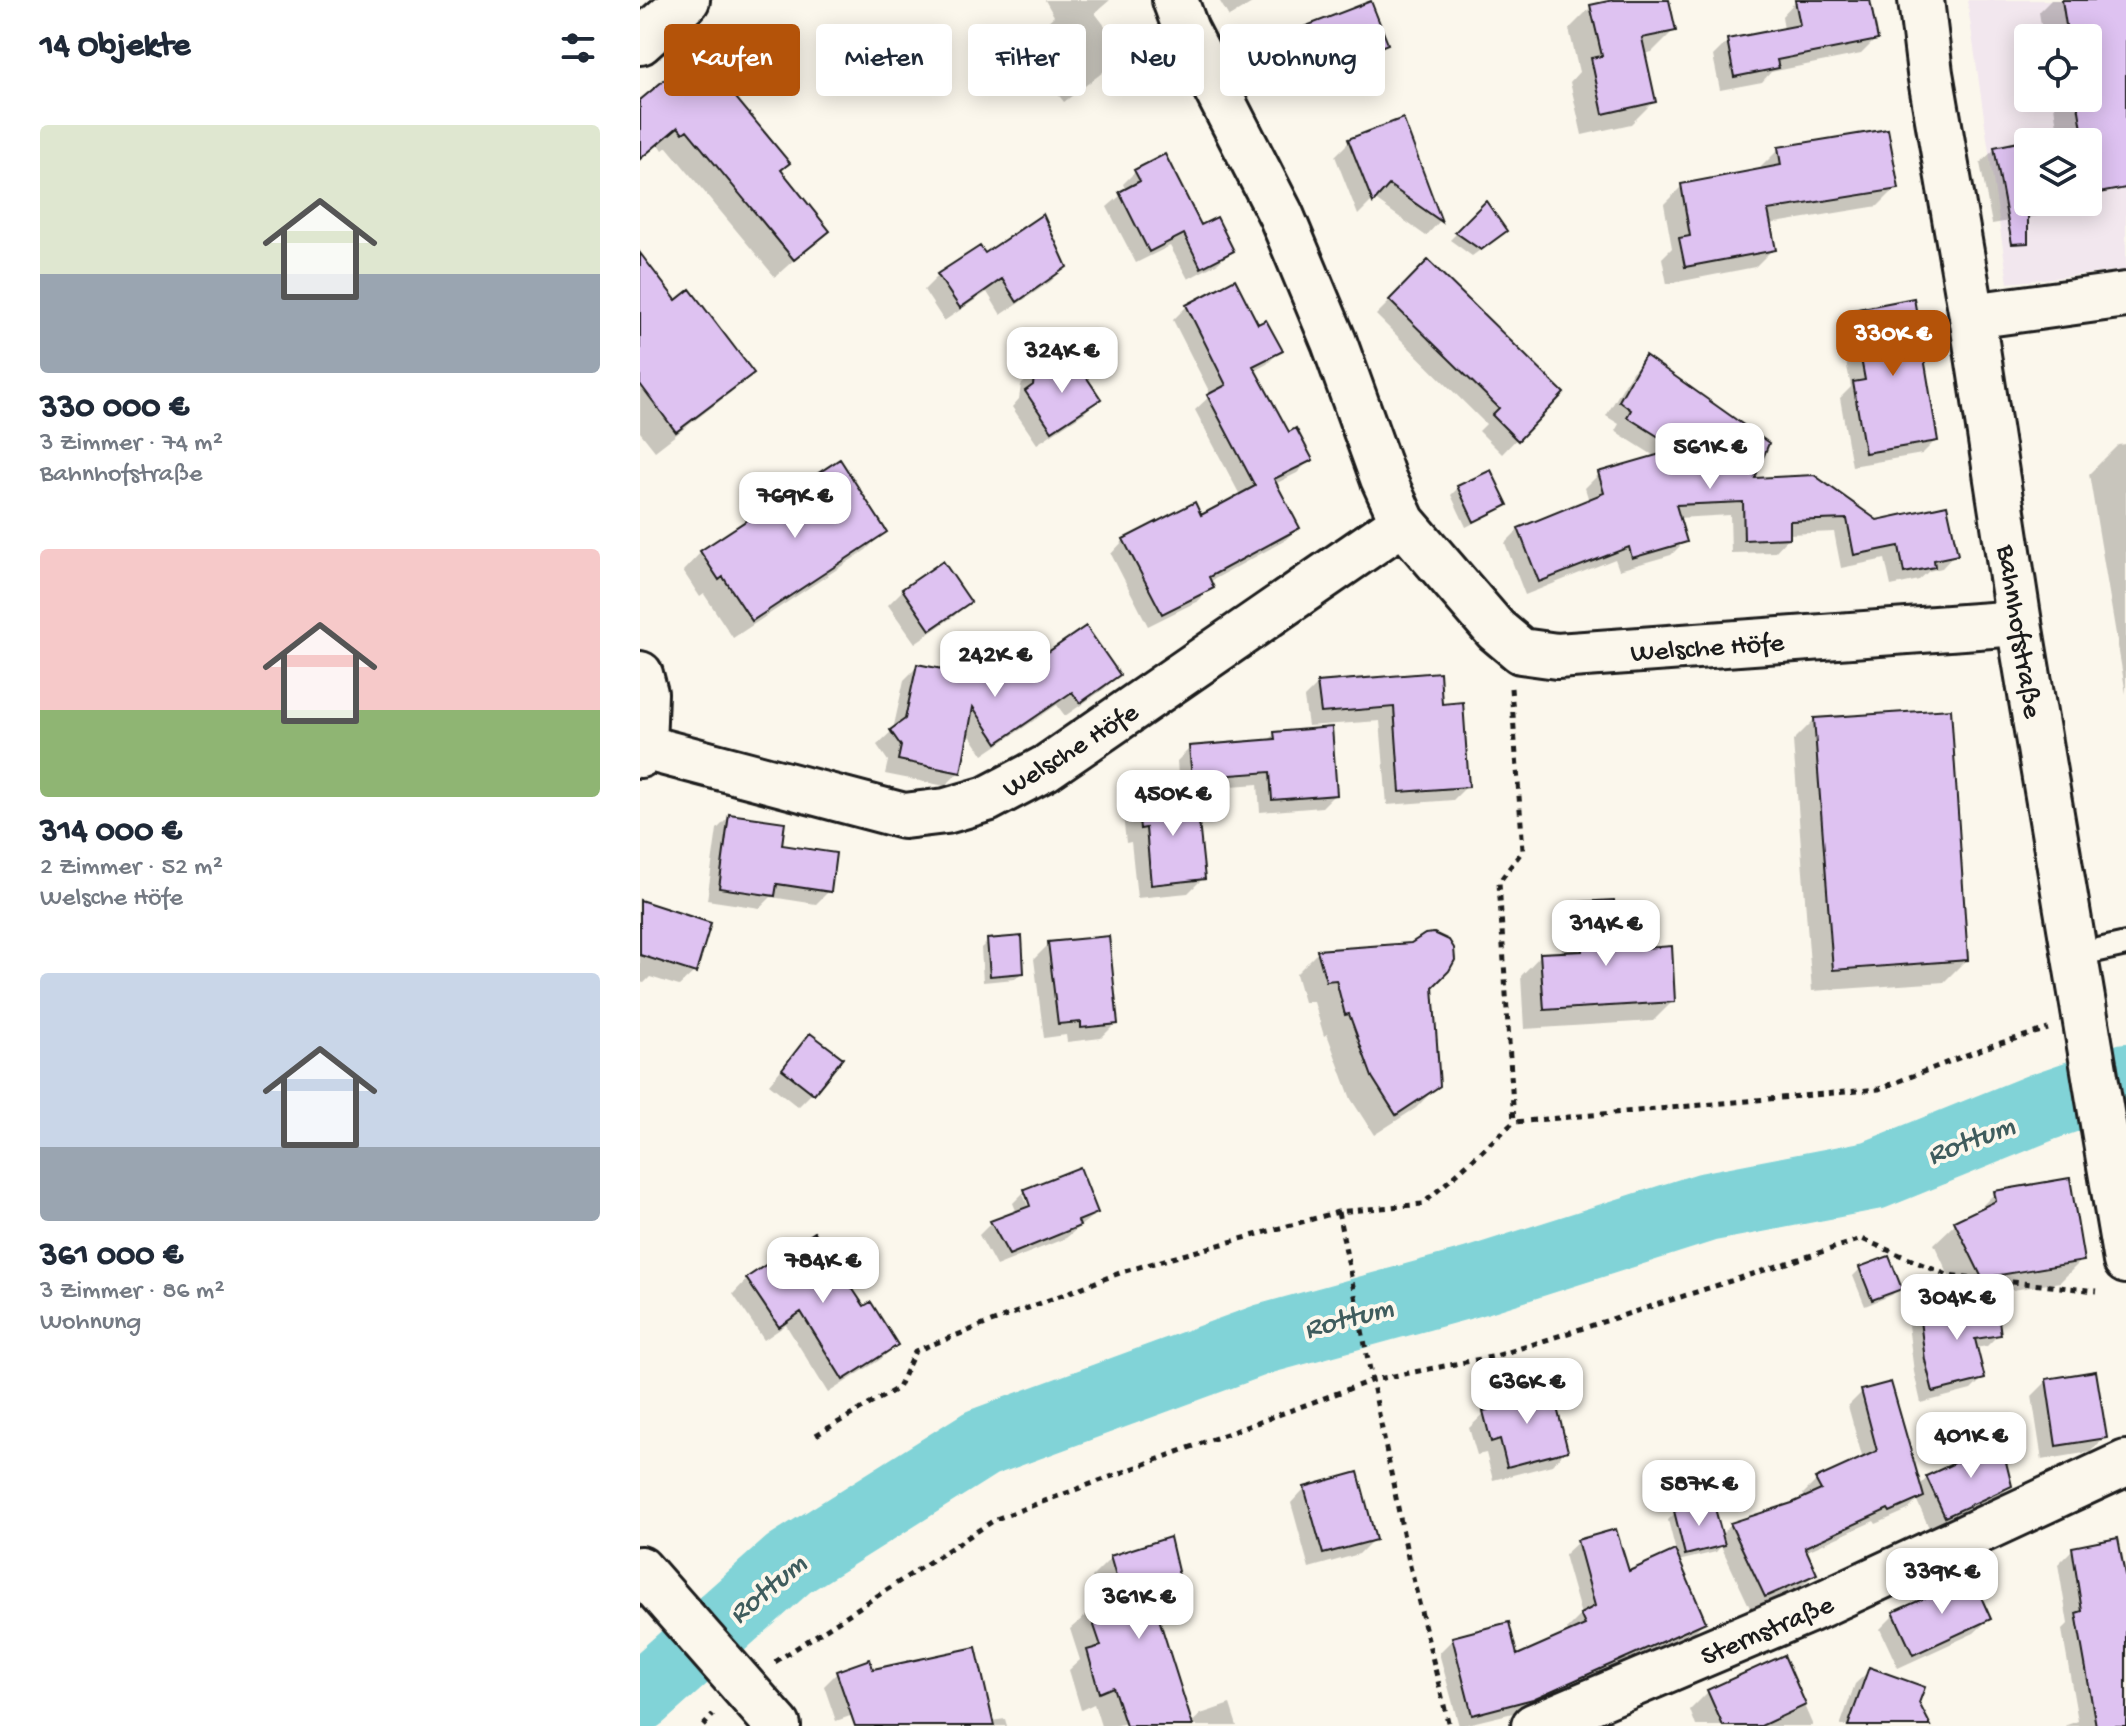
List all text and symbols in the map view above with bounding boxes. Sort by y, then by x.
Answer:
chip: Kaufen [664,24,800,96]
chip: Mieten [816,24,952,96]
chip: Filter [968,24,1086,96]
chip: Neu [1102,24,1204,96]
chip: Wohnung [1220,24,1385,96]
map controls [2014,24,2102,216]
button: locate [2014,24,2102,112]
icon: filters [556,26,600,70]
text: 14 Objekte [40,28,190,68]
button: layers [2014,128,2102,216]
icon: home [248,177,392,321]
pin: 330K € [1828,310,1958,378]
text: 330K € [1854,320,1932,351]
pin: 324K € [997,327,1127,395]
text: 324K € [1025,337,1099,368]
text: 330 000 € [40,389,189,429]
pin: 561K € [1645,423,1775,491]
text: 3 Zimmer · 74 m² [40,429,223,460]
text: 561K € [1673,433,1747,464]
text: Bahnhofstraße [40,460,203,491]
pin: 769K € [730,472,860,540]
text: 769K € [757,482,833,513]
street label: Bahnhofstraße [1987,542,2048,721]
icon: home [248,601,392,745]
street label: Welsche Höfe [1629,628,1786,671]
pin: 242K € [930,631,1060,699]
text: 242K € [958,641,1032,672]
street label: Welsche Höfe [997,697,1146,807]
pin: 450K € [1108,770,1238,838]
text: 450K € [1135,780,1211,811]
text: 314 000 € [40,813,182,853]
text: 2 Zimmer · 52 m² [40,853,223,884]
text: Welsche Höfe [40,884,183,915]
pin: 314K € [1541,900,1671,968]
text: 314K € [1570,910,1642,941]
icon: home [248,1025,392,1169]
water label: Rottum [1923,1109,2021,1175]
text: 361 000 € [40,1237,183,1277]
pin: 784K € [758,1237,888,1305]
text: 784K € [785,1247,861,1278]
pin: 304K € [1892,1274,2022,1342]
text: 3 Zimmer · 86 m² [40,1277,224,1308]
text: 304K € [1919,1284,1995,1315]
water label: Rottum [1301,1291,1398,1349]
text: Wohnung [40,1308,141,1339]
pin: 636K € [1462,1358,1592,1426]
text: 636K € [1489,1368,1565,1399]
pin: 401K € [1906,1412,2036,1480]
text: 401K € [1934,1422,2008,1453]
pin: 587K € [1634,1460,1764,1528]
text: 587K € [1660,1470,1738,1501]
water label: Rottum [723,1547,816,1633]
pin: 339K € [1877,1548,2007,1616]
text: 339K € [1904,1558,1980,1589]
pin: 361K € [1074,1573,1204,1641]
text: 361K € [1102,1583,1176,1614]
street label: Sternstraße [1697,1589,1839,1675]

